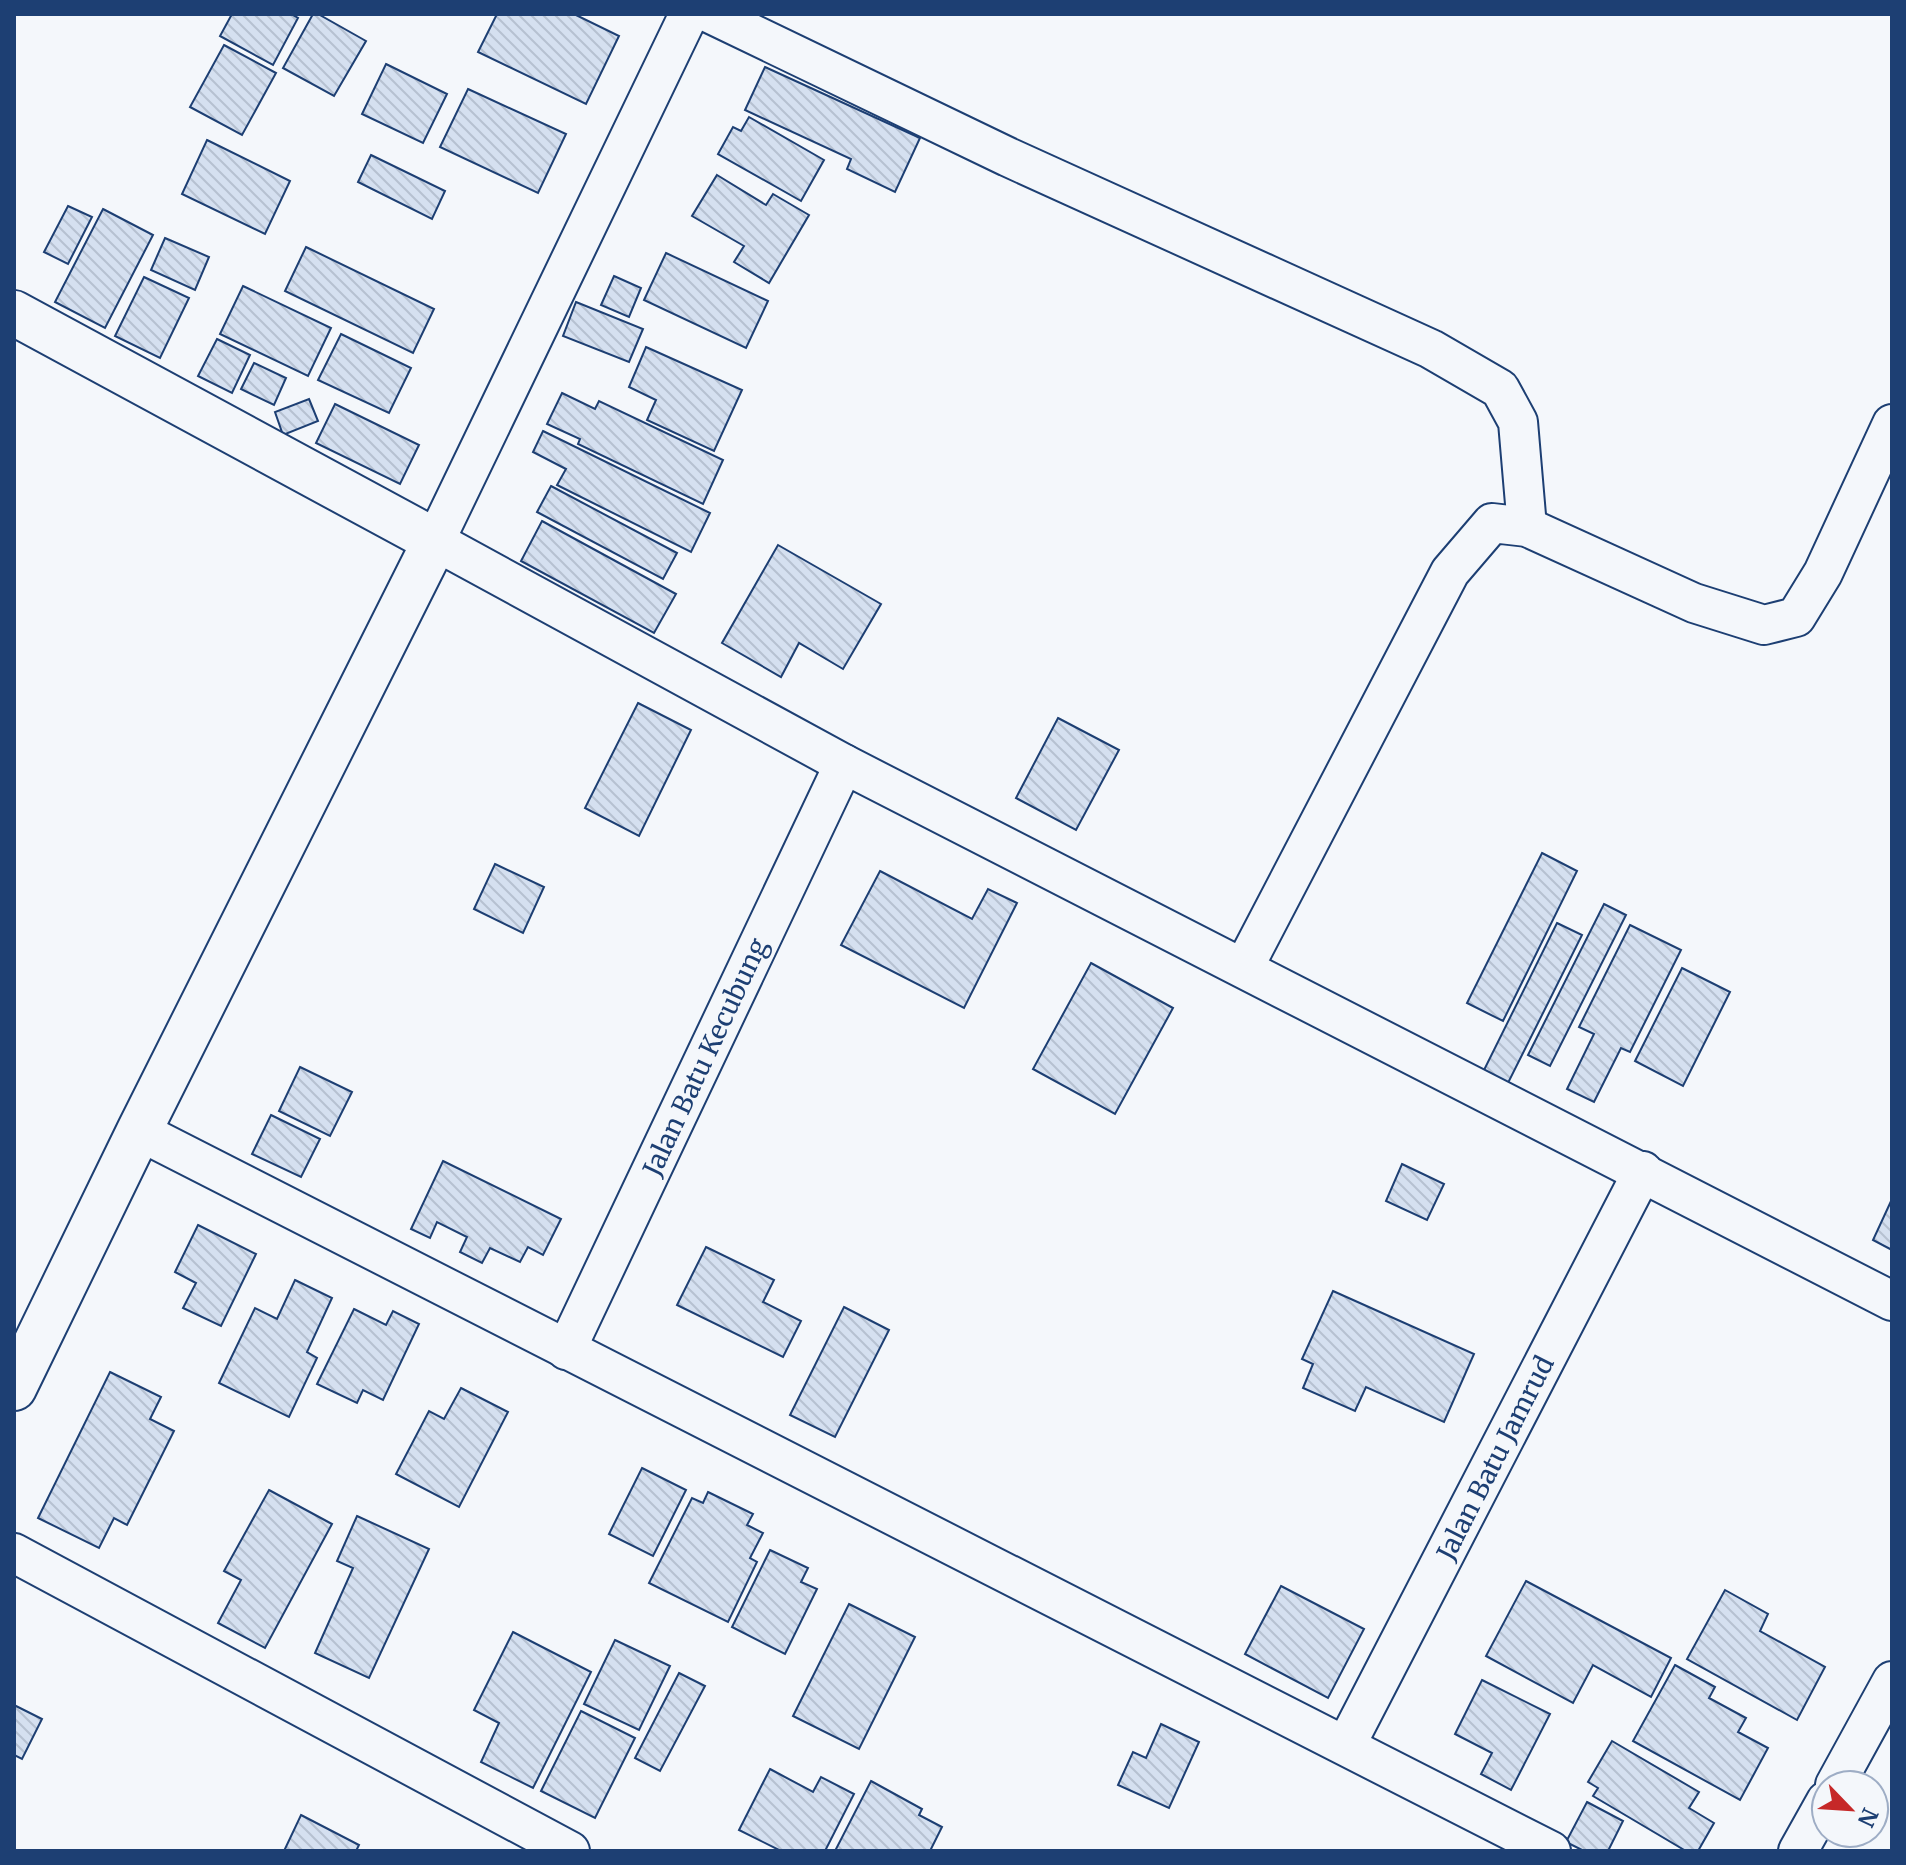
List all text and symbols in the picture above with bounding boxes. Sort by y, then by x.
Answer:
street label: Jalan Batu Kecubung [635,933,775,1182]
street label: Jalan Batu Jamrud [1429,1350,1561,1567]
north arrow [1810,1769,1890,1849]
text: N [1852,1804,1884,1832]

